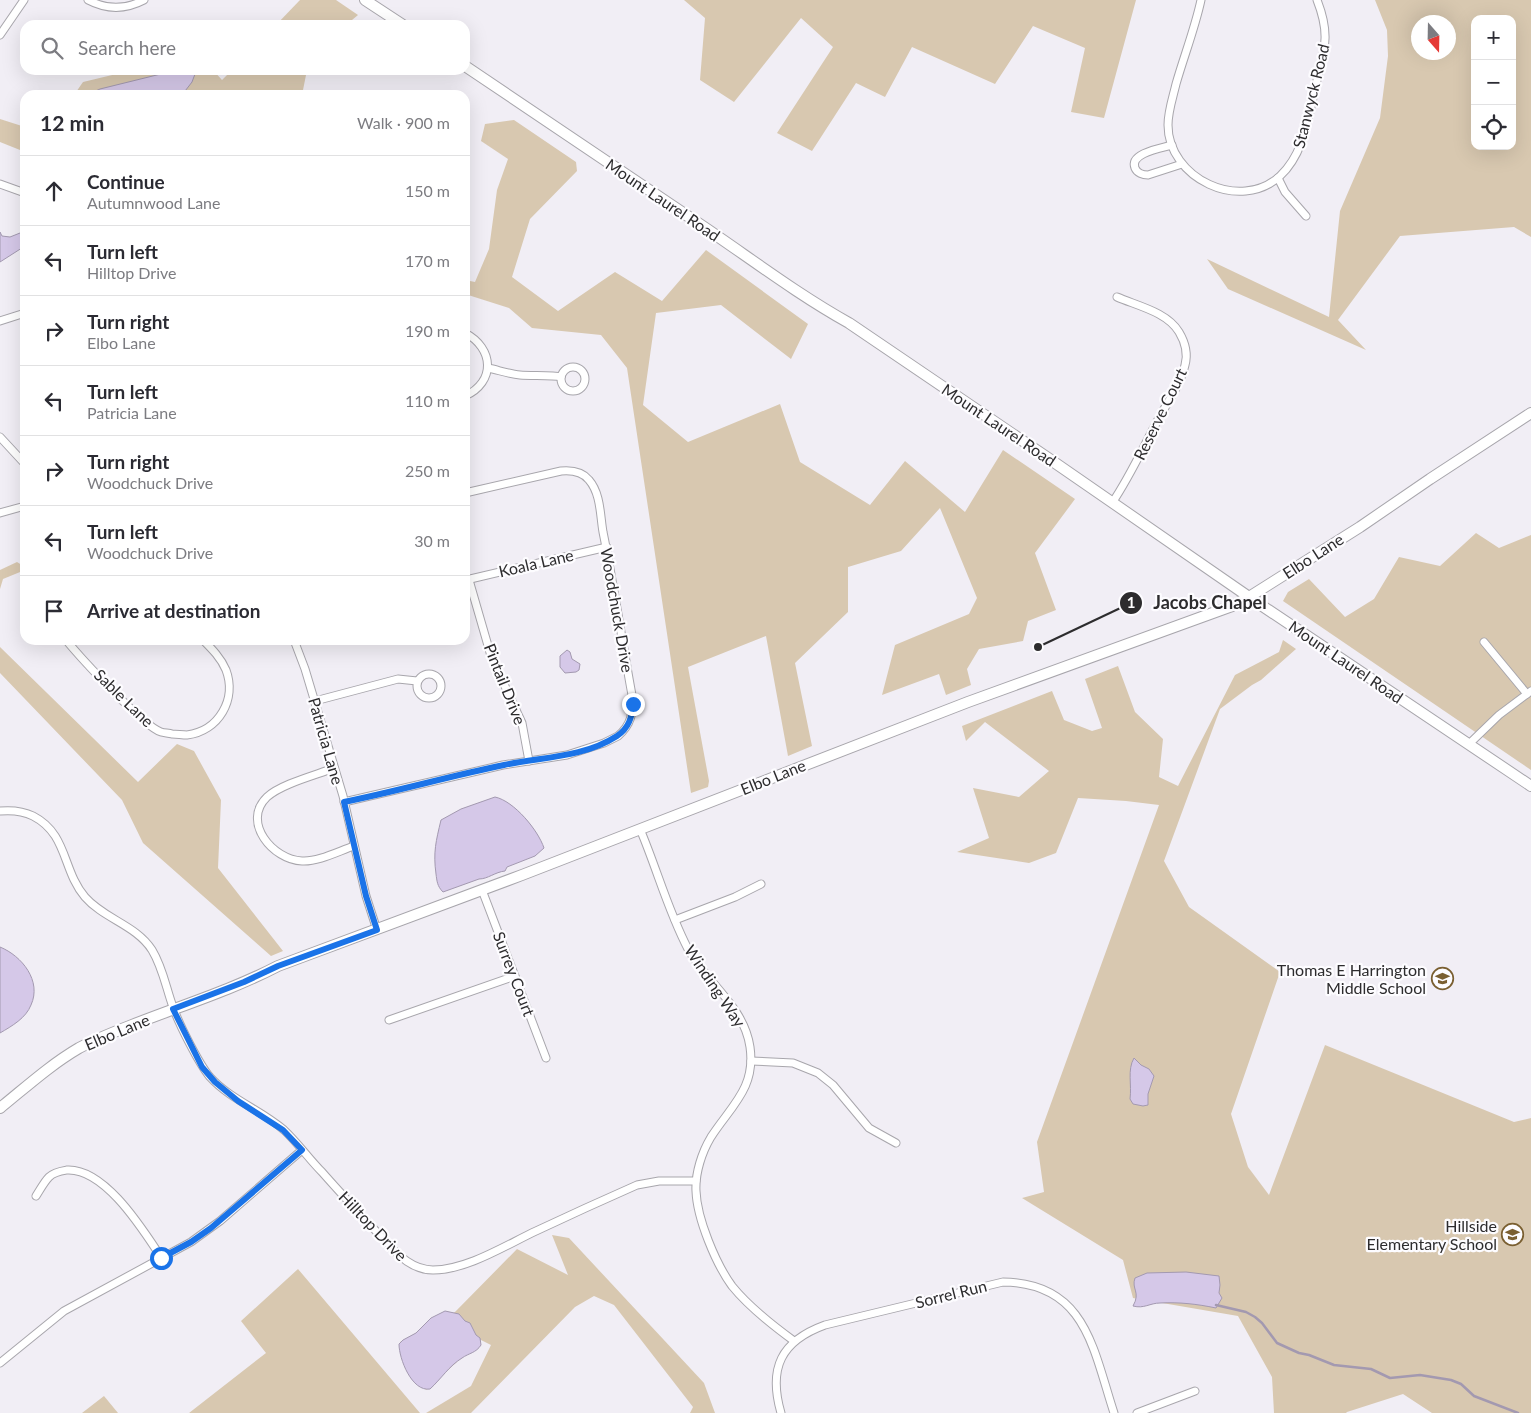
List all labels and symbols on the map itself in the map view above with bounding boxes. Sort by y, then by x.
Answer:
north arrow [1411,15,1456,60]
street label: Stanwyck Road [1288,42,1333,150]
street label: Mount Laurel Road [603,154,724,245]
street label: Reserve Court [1129,365,1190,463]
street label: Mount Laurel Road [939,379,1060,470]
street label: Elbo Lane [1279,529,1347,582]
street label: Koala Lane [497,545,575,580]
street label: Woodchuck Drive [597,546,638,674]
callout: Jacobs Chapel [1119,586,1277,619]
text: Jacobs Chapel [1153,591,1267,613]
text: 1 [1127,593,1135,611]
street label: Mount Laurel Road [1286,616,1407,707]
street label: Pintail Drive [481,640,530,727]
street label: Sable Lane [91,665,158,731]
route end [622,693,645,716]
street label: Patricia Lane [305,695,348,787]
street label: Elbo Lane [737,755,808,798]
street label: Surrey Court [490,929,539,1019]
street label: Winding Way [681,941,750,1031]
place label: Thomas E Harrington Middle School [1277,960,1426,997]
school or university icon: Thomas E Harrington Middle School [1430,967,1454,991]
street label: Elbo Lane [82,1009,152,1054]
street label: Hilltop Drive [335,1187,411,1264]
place label: Hillside Elementary School [1367,1216,1497,1253]
school or university icon: Hillside Elementary School [1501,1223,1525,1247]
route start [150,1247,173,1270]
street label: Sorrel Run [913,1275,989,1312]

